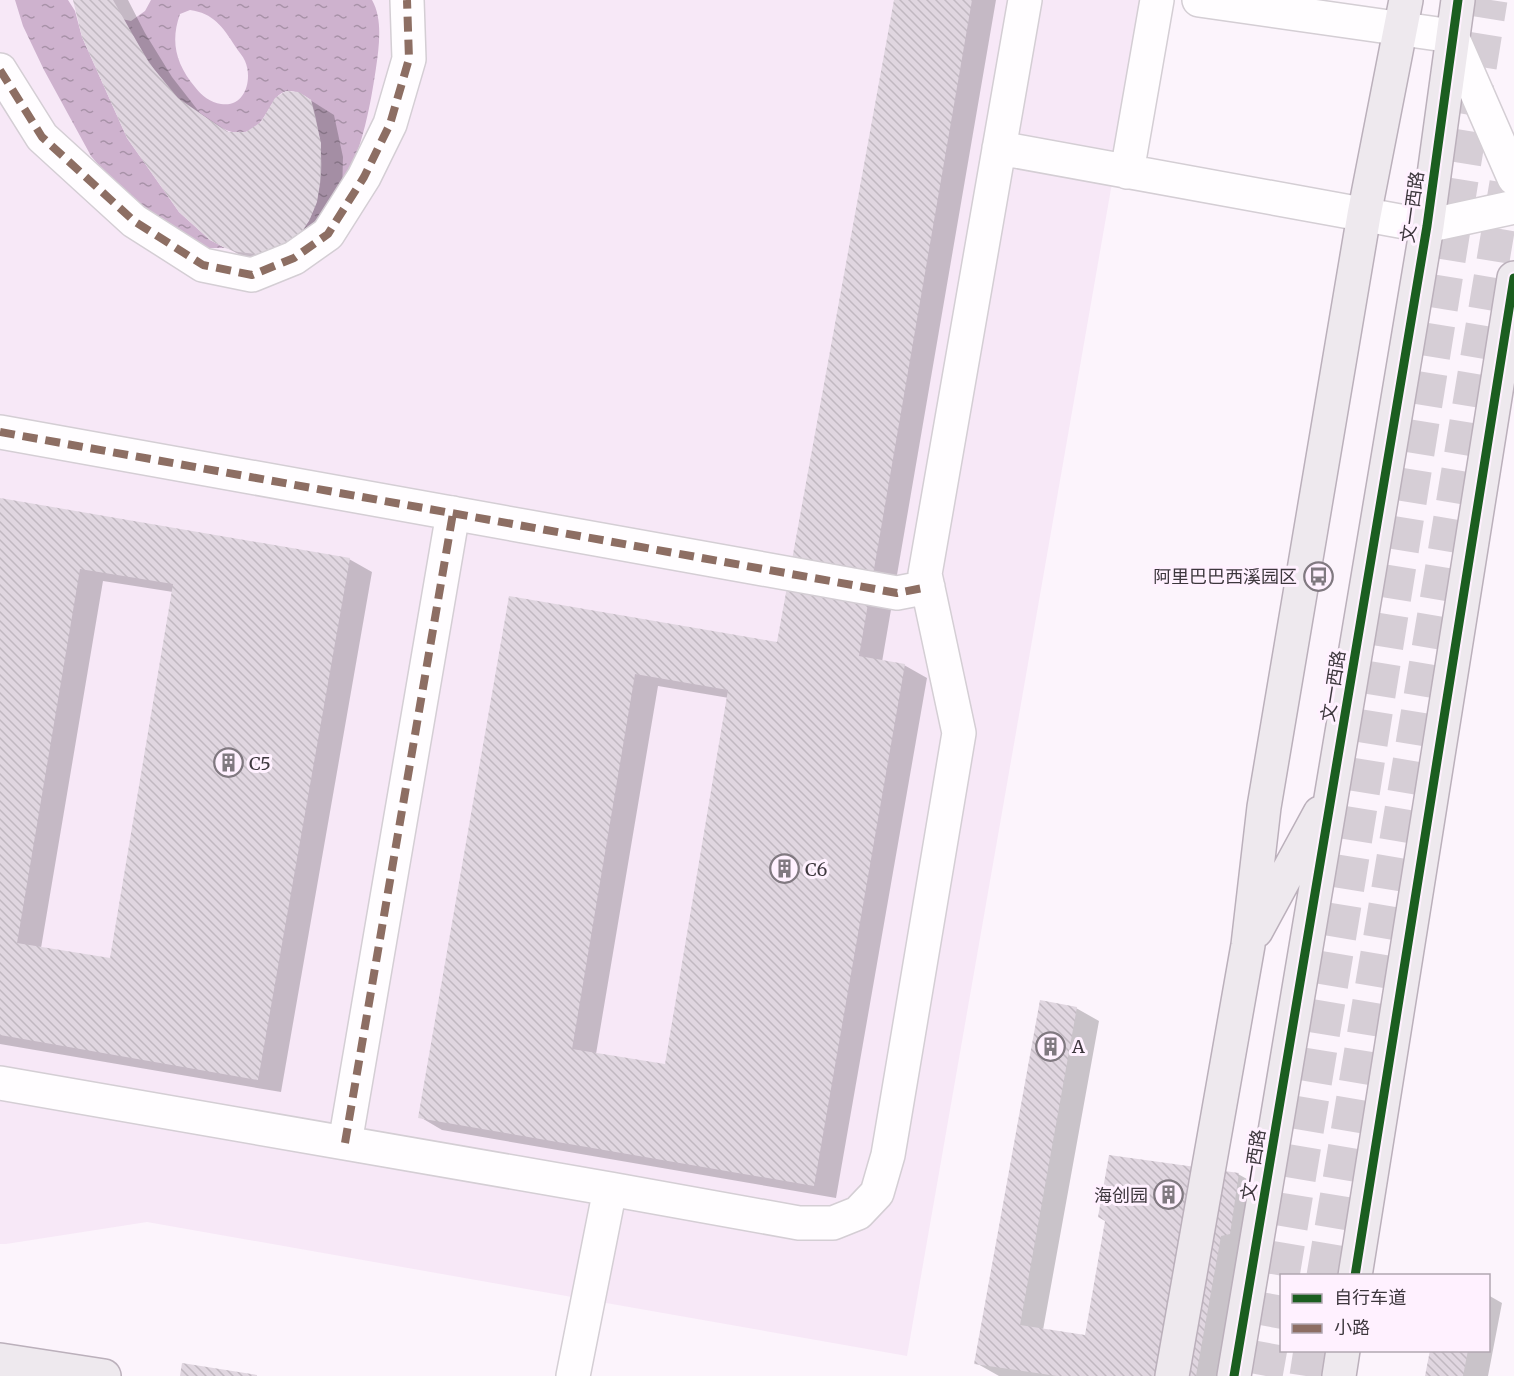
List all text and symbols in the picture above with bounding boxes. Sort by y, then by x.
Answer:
street label: 文一西路 [1396,170,1428,244]
bus stop icon: 阿里巴巴西溪园区 [1302,560,1334,592]
place label: 阿里巴巴西溪园区 [1153,565,1297,588]
street label: 文一西路 [1316,649,1350,723]
building icon: C5 [212,747,244,779]
place label: C5 [249,752,271,775]
building icon: C6 [768,853,800,885]
place label: C6 [805,858,828,881]
building icon: A [1035,1030,1067,1062]
place label: A [1071,1035,1085,1058]
street label: 文一西路 [1236,1128,1270,1202]
building icon: 海创园 [1153,1179,1185,1211]
place label: 海创园 [1094,1184,1148,1207]
legend [1280,1274,1490,1352]
text: 自行车道 [1334,1286,1406,1309]
text: 小路 [1334,1316,1370,1339]

